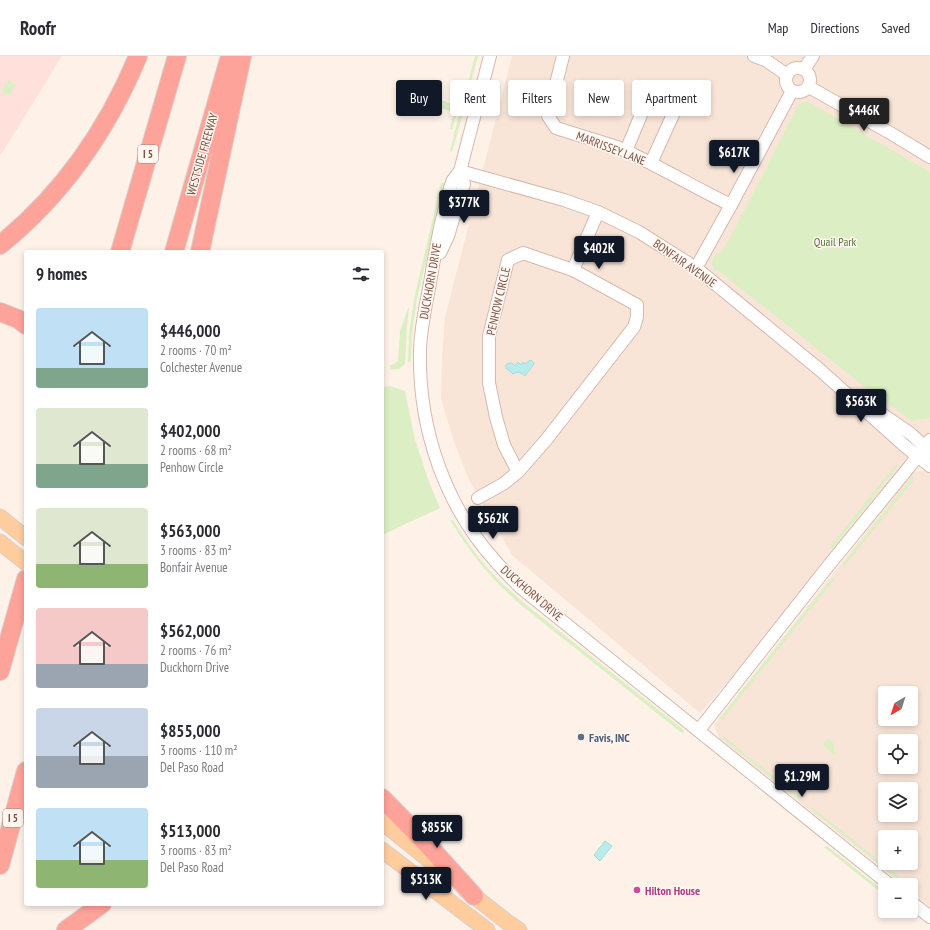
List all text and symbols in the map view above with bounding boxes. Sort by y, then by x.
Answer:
text: Roofr [20,16,56,40]
text: Map [768,19,788,37]
text: Directions [810,19,859,37]
text: Saved [881,19,910,37]
chip: Buy [396,80,442,116]
chip: Rent [450,80,500,116]
chip: Filters [508,80,566,116]
chip: New [574,80,624,116]
chip: Apartment [632,80,711,116]
pin: $446K [836,98,892,132]
text: $446K [848,102,880,119]
street label: WESTSIDE FREEWAY [183,111,221,197]
street label: MARRISSEY LANE [574,128,648,168]
pin: $617K [706,140,762,174]
text: $617K [718,144,750,161]
road number: I 5 [138,145,158,163]
pin: $377K [436,190,492,224]
text: $377K [448,194,480,211]
park label: Quail Park [814,234,857,249]
pin: $402K [571,236,627,270]
street label: BONFAIR AVENUE [650,236,720,290]
text: $402K [583,240,615,257]
street label: DUCKHORN DRIVE [416,242,444,320]
text: 9 homes [36,263,87,285]
icon: filters [350,263,372,285]
street label: PENHOW CIRCLE [483,265,513,337]
text: $446,000 [160,320,221,342]
icon: home [68,324,116,372]
text: 2 rooms · 70 m² [160,342,232,359]
text: Colchester Avenue [160,359,242,376]
pin: $563K [833,389,889,423]
text: $563K [845,393,877,410]
text: $402,000 [160,420,221,442]
icon: home [68,424,116,472]
text: 2 rooms · 68 m² [160,442,232,459]
text: Penhow Circle [160,459,223,476]
pin: $562K [465,506,521,540]
text: $562K [477,510,509,527]
text: $563,000 [160,520,221,542]
icon: home [68,524,116,572]
text: 3 rooms · 83 m² [160,542,232,559]
text: Bonfair Avenue [160,559,228,576]
street label: DUCKHORN DRIVE [498,562,566,624]
text: $562,000 [160,620,221,642]
icon: home [68,624,116,672]
text: 2 rooms · 76 m² [160,642,232,659]
text: Duckhorn Drive [160,659,229,676]
north arrow [878,686,918,726]
map controls [878,686,918,918]
text: $855,000 [160,720,221,742]
icon: home [68,724,116,772]
place label: Favis, INC [589,730,630,745]
marker: Favis, INC [576,732,586,742]
button: locate [878,734,918,774]
text: 3 rooms · 110 m² [160,742,238,759]
text: Del Paso Road [160,759,224,776]
pin: $1.29M [769,764,835,798]
text: $1.29M [784,768,820,785]
button: layers [878,782,918,822]
road number: I 5 [3,809,23,827]
pin: $855K [409,815,465,849]
text: $855K [421,819,453,836]
text: $513,000 [160,820,221,842]
icon: home [68,824,116,872]
button: + [878,830,918,870]
text: 3 rooms · 83 m² [160,842,232,859]
text: Del Paso Road [160,859,224,876]
pin: $513K [398,867,454,901]
text: $513K [410,871,442,888]
button: − [878,878,918,918]
place label: Hilton House [645,883,700,898]
marker: Hilton House [632,885,642,895]

